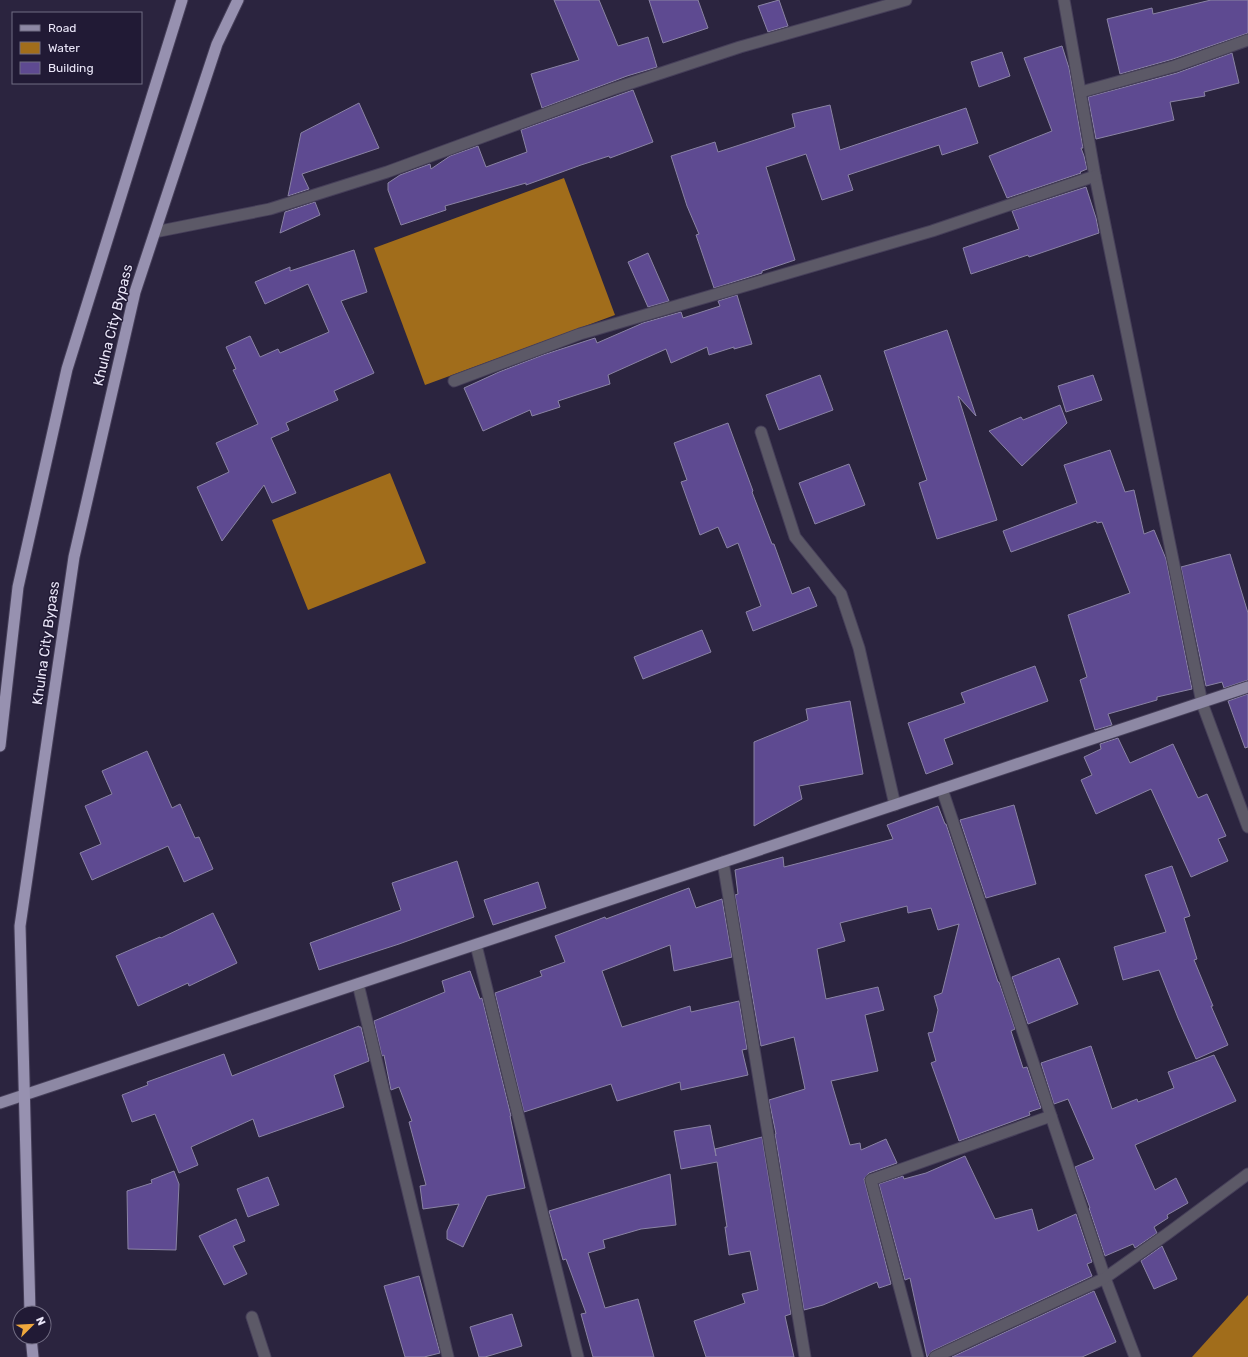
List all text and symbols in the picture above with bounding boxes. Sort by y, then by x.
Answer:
legend [12,12,142,84]
text: Road [48,21,76,35]
text: Water [48,41,80,55]
text: Building [48,61,94,75]
street label: Khulna City Bypass [90,262,136,388]
street label: Khulna City Bypass [29,580,63,706]
north arrow [12,1305,52,1345]
text: N [33,1315,48,1327]

